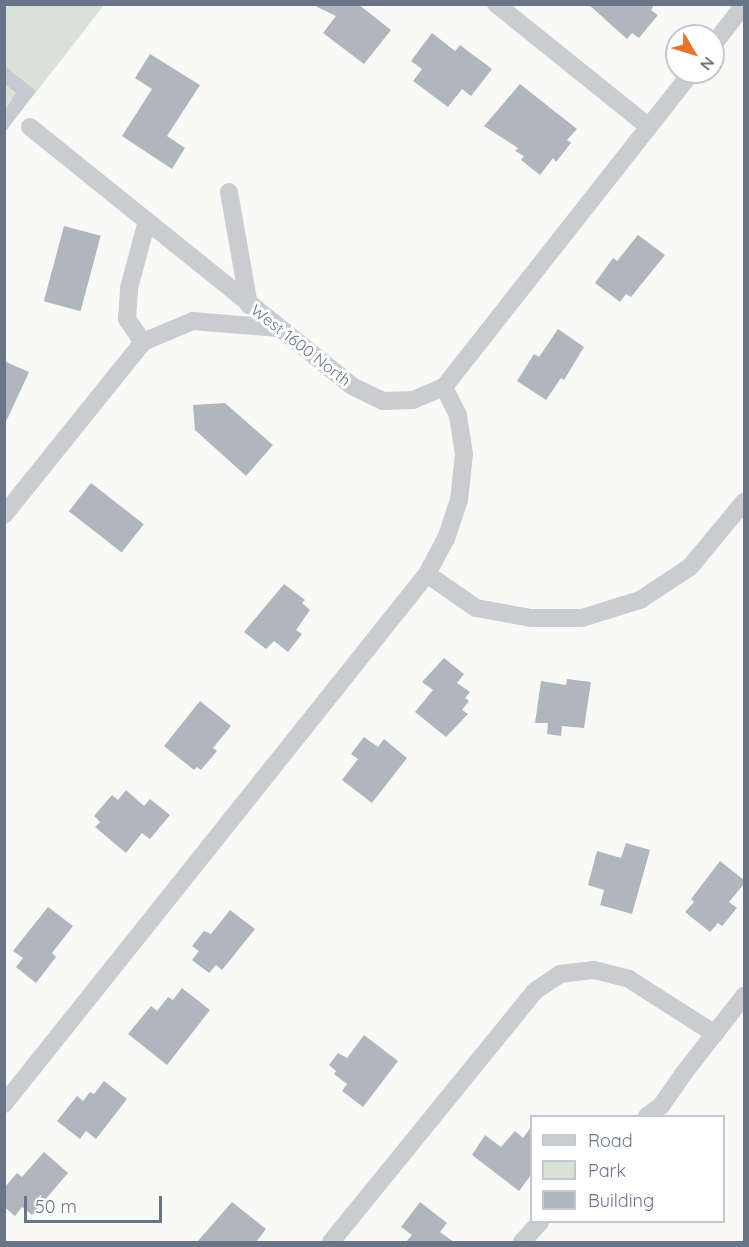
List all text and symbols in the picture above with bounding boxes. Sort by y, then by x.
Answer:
north arrow [665,24,725,84]
text: N [696,53,719,75]
street label: West 1600 North [247,300,355,390]
legend [530,1115,725,1223]
text: Road [588,1129,633,1152]
text: Park [588,1159,626,1182]
scale bar [27,1184,165,1222]
text: Building [588,1189,654,1212]
text: 50 m [35,1195,77,1218]

